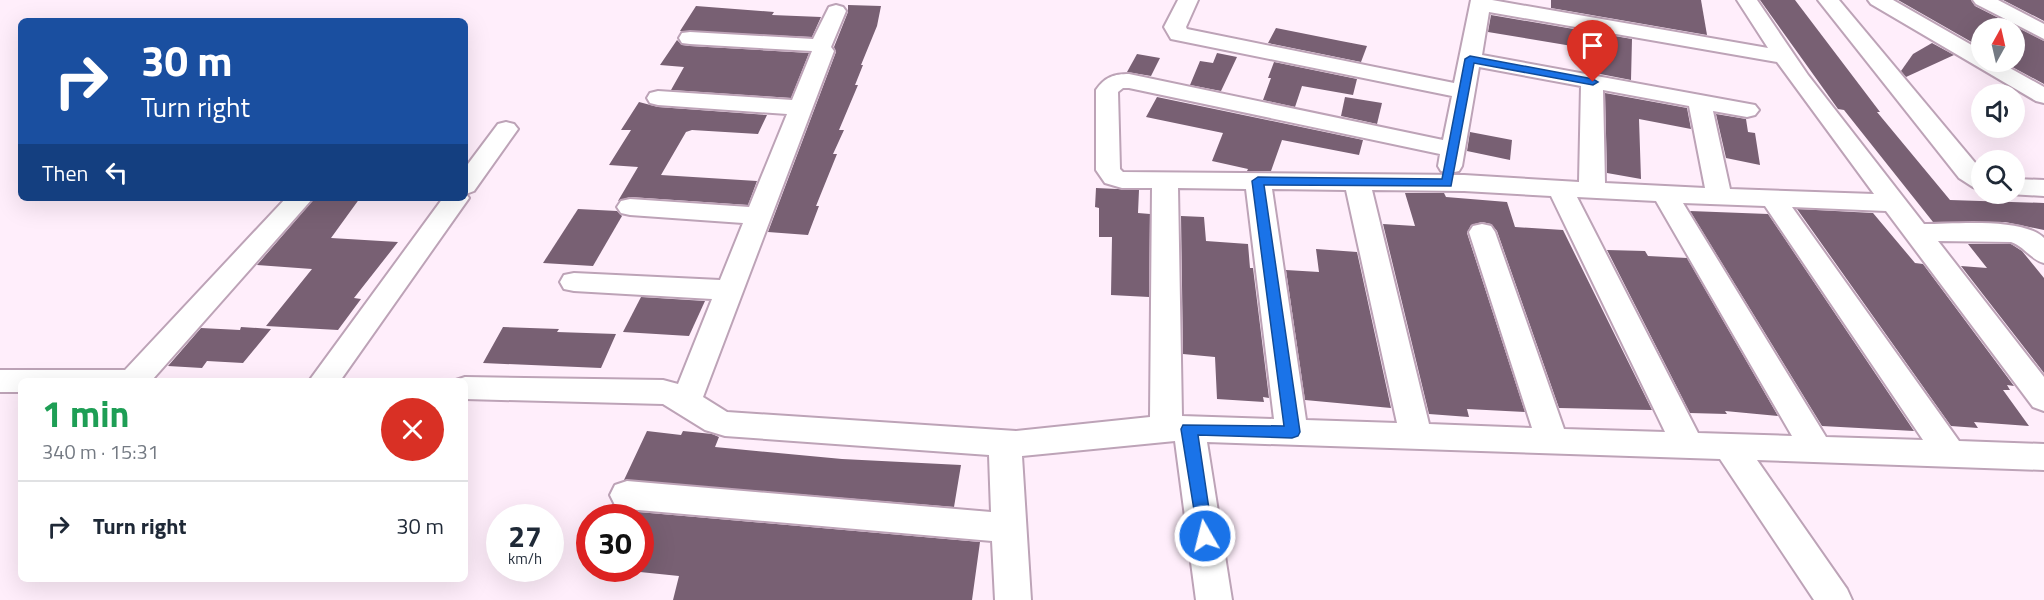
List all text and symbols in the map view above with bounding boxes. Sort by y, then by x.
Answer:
north arrow [1971,18,2025,72]
map controls [1971,18,2025,204]
pin [1567,20,1618,82]
text: 30 m [141,28,233,92]
icon: arrive [1576,29,1609,62]
icon: right [42,42,120,120]
button: sound [1971,84,2025,138]
text: Turn right [141,86,250,127]
button: search [1971,150,2025,204]
text: Then [42,156,88,190]
icon: left [100,156,133,189]
text: 1 min [42,386,129,441]
button: close [381,398,444,461]
text: 340 m · 15:31 [42,436,159,467]
speed limit sign: 30 [576,504,654,582]
position arrow [1173,504,1237,568]
text: Turn right [93,509,187,543]
text: 30 m [396,509,444,543]
icon: right [42,510,75,543]
text: 27 [508,513,542,559]
text: km/h [508,547,542,570]

